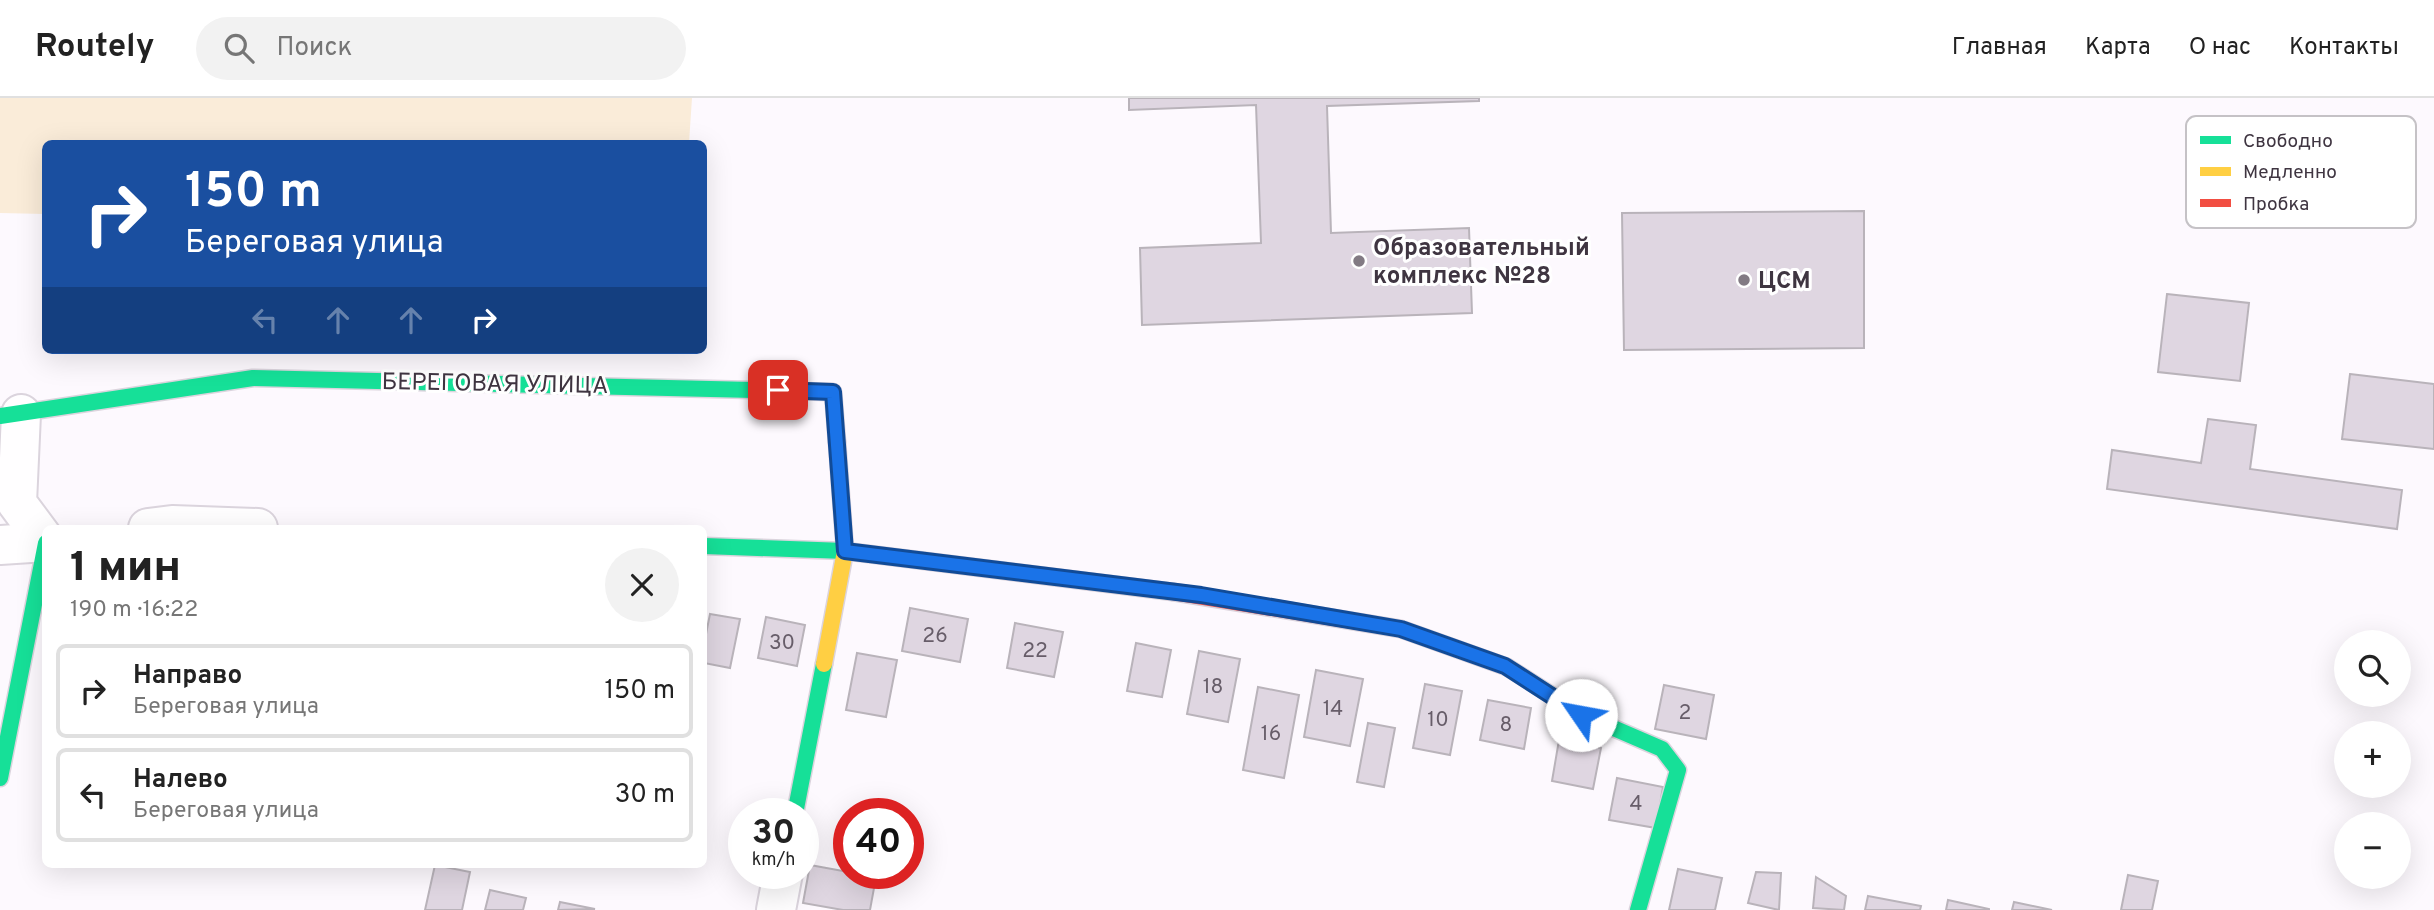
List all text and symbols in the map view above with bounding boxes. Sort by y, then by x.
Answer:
search box [196,17,686,80]
text: Routely [35,27,154,69]
icon: search [220,29,258,67]
text: Поиск [276,32,352,65]
text: Главная [1952,33,2047,63]
text: Карта [2085,33,2151,63]
text: О нас [2189,33,2251,63]
text: Контакты [2289,33,2399,63]
legend [2186,116,2416,228]
text: Свободно [2243,130,2333,154]
text: Медленно [2243,161,2337,185]
text: 150 m [185,163,322,225]
icon: right [70,168,161,259]
text: Пробка [2243,193,2309,217]
text: Береговая улица [185,224,444,264]
place label: Образовательный комплекс №28 [1373,234,1590,292]
marker: Образовательный комплекс №28 [1351,253,1367,269]
place label: ЦСМ [1758,267,1811,297]
marker: ЦСМ [1736,272,1752,288]
icon: left [246,301,284,339]
icon: ahead [319,301,357,339]
icon: ahead [392,301,430,339]
icon: right [465,301,503,339]
pin [748,360,808,420]
street label: БЕРЕГОВАЯ УЛИЦА [381,368,609,402]
icon: arrive [759,371,797,409]
text: 1 мин [70,543,181,596]
button: close [605,548,679,622]
text: 190 m · 16:22 [70,596,198,625]
house number: 26 [922,623,948,650]
house number: 30 [769,630,795,657]
map controls [2334,630,2411,889]
button: search [2334,630,2411,707]
house number: 22 [1022,638,1048,665]
text: Направо [133,660,242,693]
icon: right [74,672,112,710]
house number: 18 [1203,674,1223,701]
text: 150 m [604,675,675,708]
position arrow [1544,678,1618,752]
text: Береговая улица [133,693,319,722]
house number: 14 [1323,696,1343,723]
house number: 2 [1679,700,1691,727]
house number: 10 [1427,707,1449,734]
house number: 8 [1500,712,1512,739]
house number: 16 [1261,721,1281,748]
button: + [2334,721,2411,798]
text: Налево [133,764,228,797]
icon: left [74,776,112,814]
text: 30 m [615,779,675,812]
house number: 4 [1629,791,1643,818]
text: Береговая улица [133,797,319,826]
speed limit sign: 40 [833,798,924,889]
text: 30 [752,812,795,856]
button: − [2334,812,2411,889]
text: km/h [752,849,795,872]

